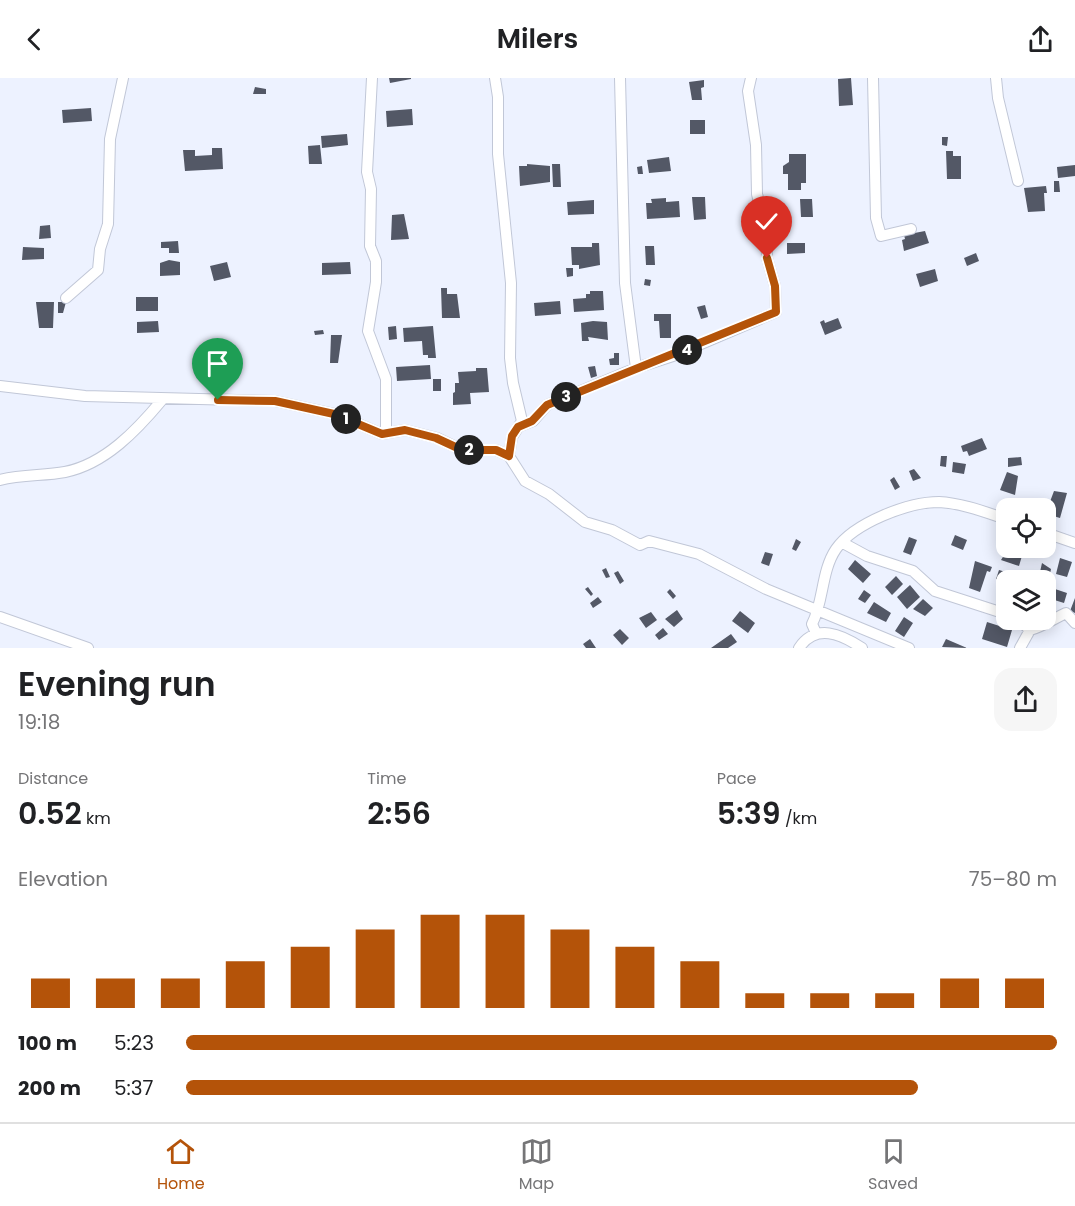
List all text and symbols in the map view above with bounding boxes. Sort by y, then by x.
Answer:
text: Milers [497,20,578,57]
icon: back [18,23,51,56]
icon: share [1024,23,1057,56]
pin [741,196,792,258]
icon: check [750,205,783,238]
pin: 4 [672,335,702,365]
pin [192,338,243,400]
text: 4 [682,338,692,361]
icon: arrive [201,347,234,380]
pin: 3 [551,382,581,412]
text: 3 [561,385,571,408]
pin: 1 [331,404,361,434]
text: 1 [343,407,349,430]
pin: 2 [454,435,484,465]
text: 2 [464,438,474,461]
map controls [996,498,1056,630]
button: locate [996,498,1056,558]
button: layers [996,570,1056,630]
text: Evening run [18,661,216,708]
button: share [994,668,1057,731]
text: 19:18 [18,708,60,736]
text: Distance [18,767,88,790]
text: Time [367,767,406,790]
text: Pace [717,767,756,790]
text: 0.52 [18,792,82,835]
text: 2:56 [367,792,431,835]
text: 5:39 [717,792,781,835]
text: km [82,807,111,830]
text: /km [781,807,817,830]
text: Elevation [18,865,108,893]
text: 75–80 m [969,865,1057,893]
text: 100 m [18,1029,77,1057]
text: 5:23 [114,1029,154,1057]
text: 200 m [18,1074,81,1102]
text: 5:37 [114,1074,154,1102]
tab: Home [157,1135,205,1196]
tab: Map [519,1135,554,1196]
tab: Saved [868,1135,918,1196]

